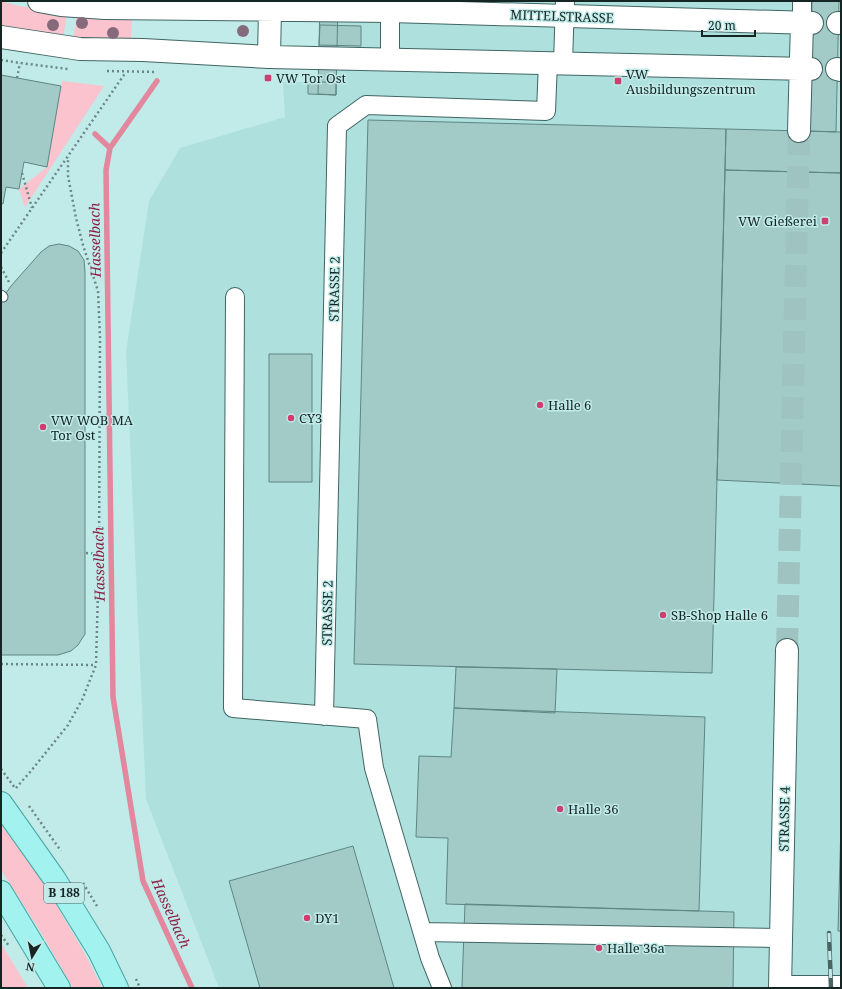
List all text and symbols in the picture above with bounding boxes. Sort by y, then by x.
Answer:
street label: MITTELSTRASSE [510,5,614,27]
scale bar [702,12,755,38]
text: 20 m [708,17,736,34]
place label: VW Ausbildungszentrum [626,65,756,98]
place label: VW Tor Ost [276,69,347,87]
marker: VW Tor Ost [263,73,273,83]
marker: VW Ausbildungszentrum [613,76,623,86]
water label: Hasselbach [84,202,105,278]
place label: VW Gießerei [738,212,817,230]
marker: VW Gießerei [820,216,830,226]
street label: STRASSE 2 [324,256,344,322]
place label: Halle 6 [548,396,591,414]
marker: Halle 6 [535,400,545,410]
place label: CY3 [299,409,322,427]
place label: VW WOB MA Tor Ost [51,411,134,444]
marker: CY3 [286,413,296,423]
marker: VW WOB MA Tor Ost [38,422,48,432]
water label: Hasselbach [88,526,109,602]
street label: STRASSE 2 [317,580,337,646]
place label: SB-Shop Halle 6 [671,606,768,624]
marker: SB-Shop Halle 6 [658,610,668,620]
street label: STRASSE 4 [774,785,794,852]
place label: Halle 36 [568,800,619,818]
marker: Halle 36 [555,804,565,814]
water label: Hasselbach [147,874,196,951]
road number: B 188 [44,883,84,903]
place label: DY1 [315,909,339,927]
marker: DY1 [302,913,312,923]
north arrow [12,937,52,977]
place label: Halle 36a [607,939,665,957]
marker: Halle 36a [594,943,604,953]
text: N [24,959,36,975]

